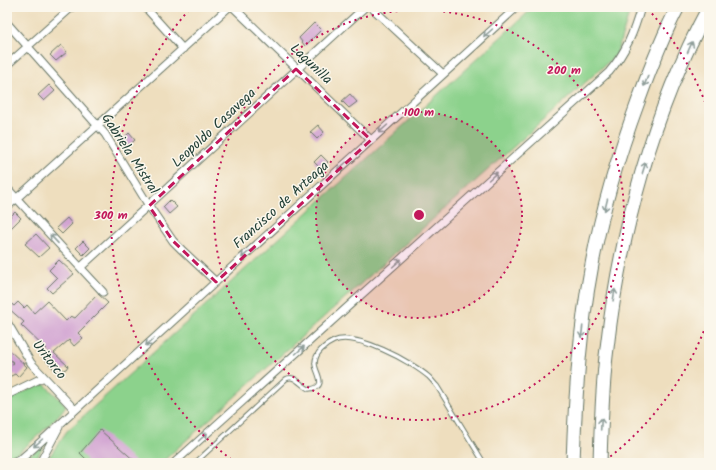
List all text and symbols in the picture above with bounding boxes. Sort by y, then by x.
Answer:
one-way arrow [483,29,493,38]
street label: Lagunilla [285,38,337,90]
one-way arrow [686,41,694,53]
text: 200 m [547,61,581,80]
one-way arrow [641,75,649,87]
street label: Leopoldo Casavega [167,83,261,173]
text: 100 m [404,103,434,122]
street label: Gabriela Mistral [96,109,165,199]
one-way arrow [378,124,388,134]
street label: Francisco de Arteaga [228,156,334,254]
one-way arrow [337,162,347,171]
one-way arrow [641,162,648,175]
one-way arrow [488,171,498,181]
one-way arrow [601,198,609,211]
text: 300 m [93,206,128,225]
centre of rings [412,208,426,222]
one-way arrow [49,234,59,244]
one-way arrow [241,249,251,259]
one-way arrow [391,259,401,268]
one-way arrow [610,289,618,302]
one-way arrow [578,325,586,338]
street label: Uritorco [26,335,72,385]
one-way arrow [145,337,155,346]
one-way arrow [295,345,305,355]
one-way arrow [598,418,605,431]
one-way arrow [198,432,208,442]
one-way arrow [33,439,44,448]

